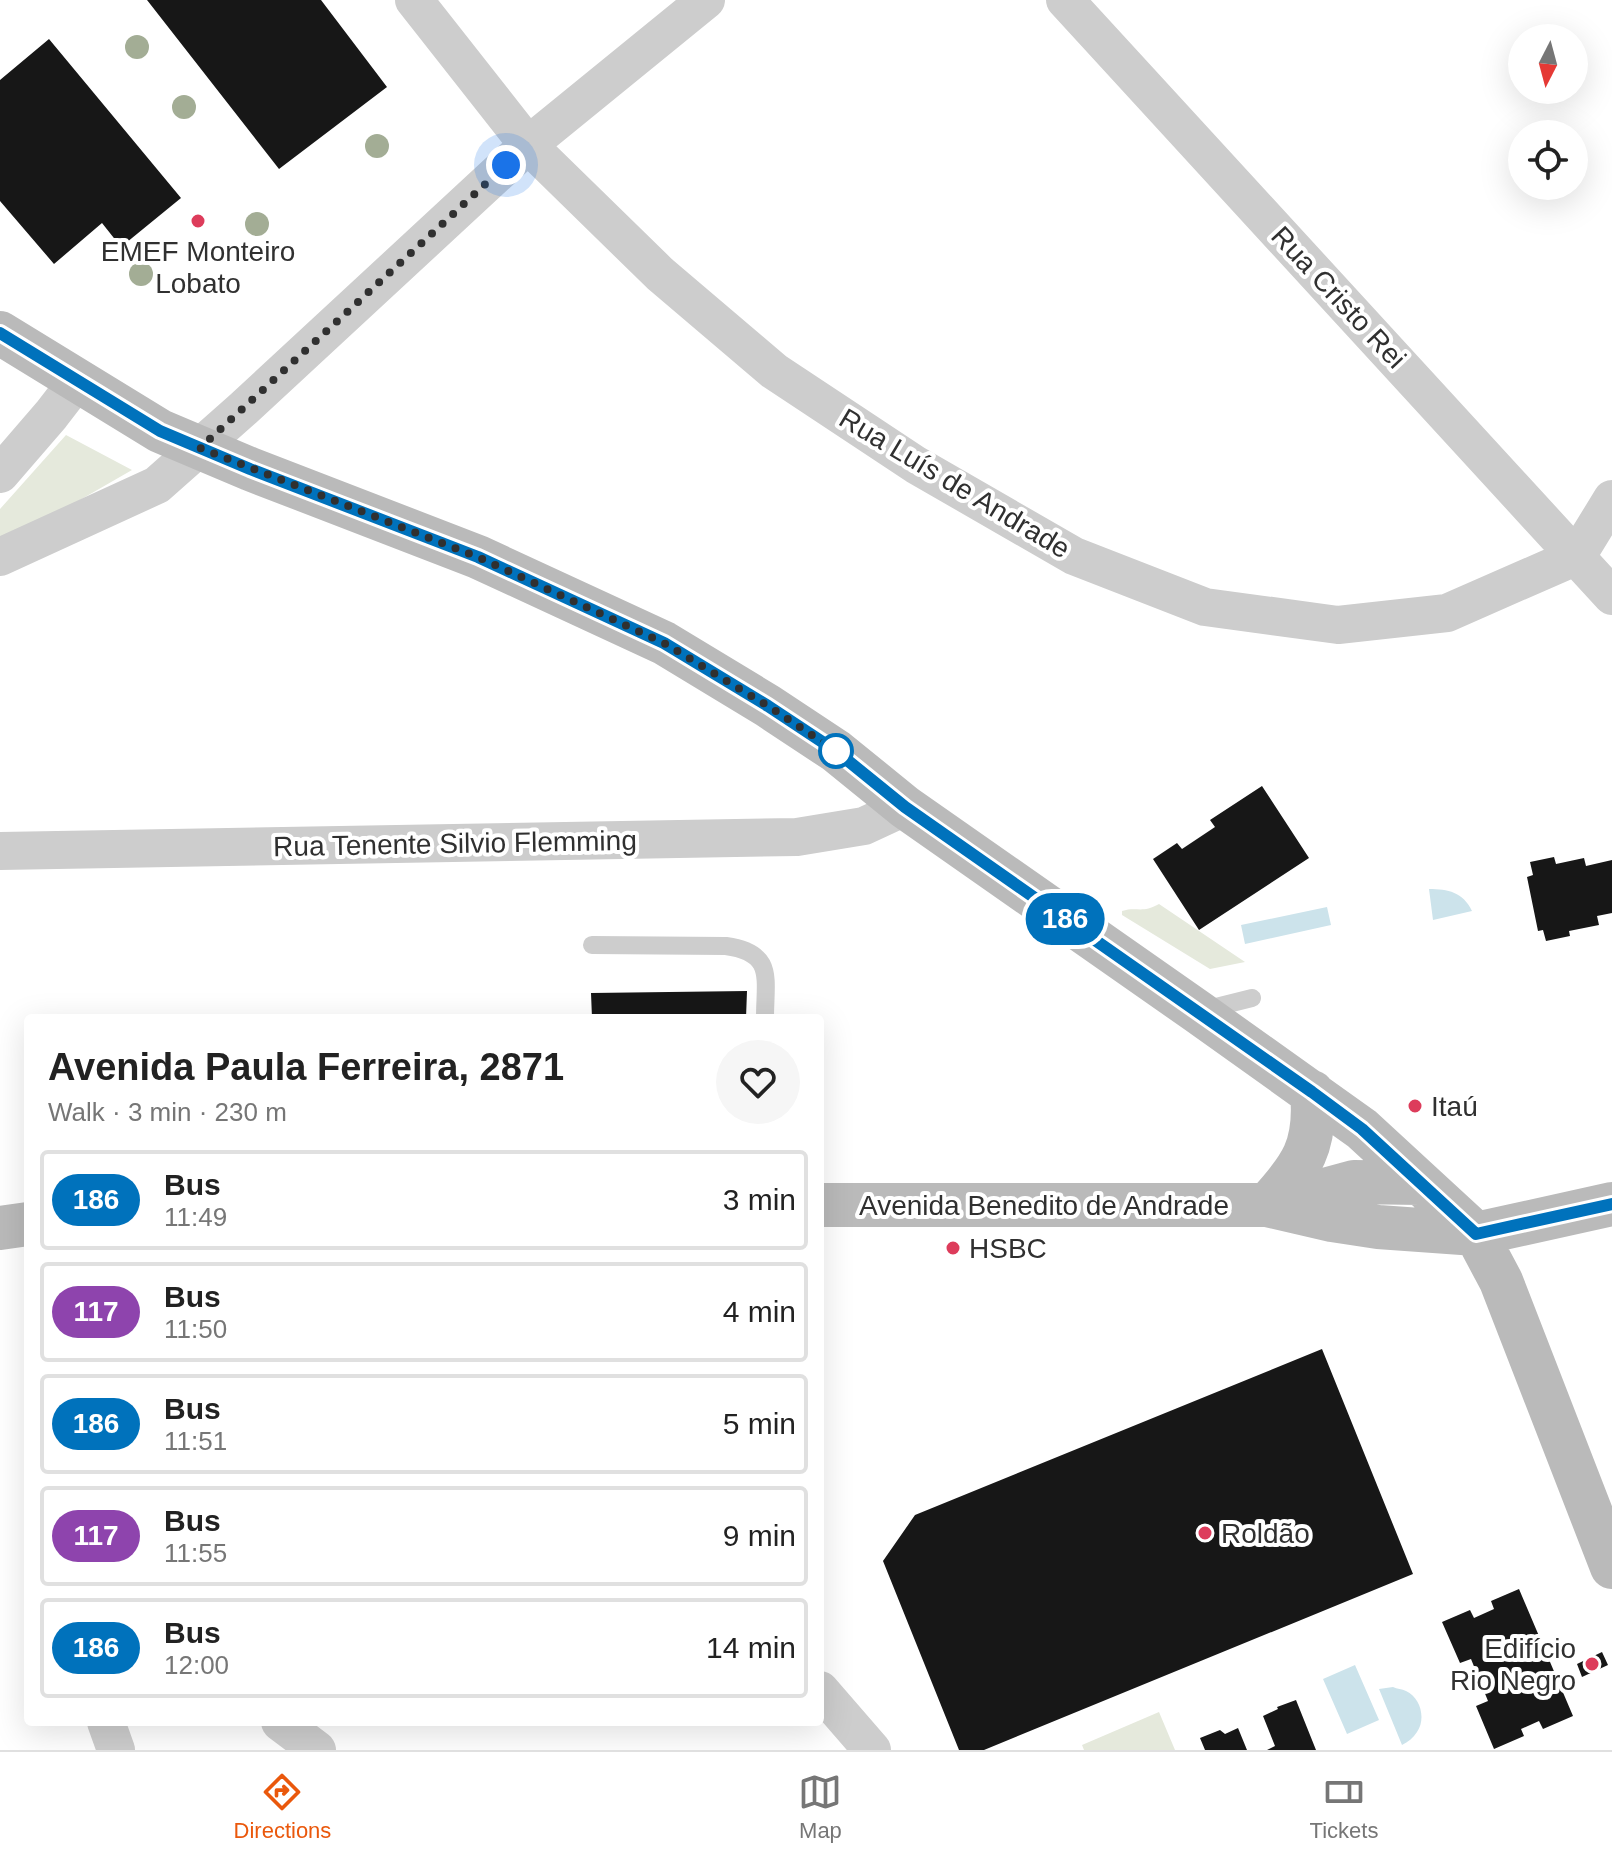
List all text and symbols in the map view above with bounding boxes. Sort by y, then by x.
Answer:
north arrow [1508,24,1588,104]
map controls [1508,24,1588,200]
button: locate [1508,120,1588,200]
your location [486,145,526,185]
marker: EMEF Monteiro Lobato [189,212,207,230]
street label: Rua Cristo Rei [1265,220,1412,374]
place label: EMEF Monteiro Lobato [101,236,295,299]
street label: Rua Luís de Andrade [834,402,1075,564]
unlabelled marker [819,734,853,768]
street label: Rua Tenente Silvio Flemming [273,825,637,862]
line badge: 186 [1019,893,1111,945]
text: 186 [1042,903,1088,934]
button: heart [716,1040,800,1124]
text: Avenida Paula Ferreira, 2871 [48,1046,564,1088]
place label: Itaú [1431,1091,1478,1122]
text: Walk · 3 min · 230 m [48,1097,287,1127]
marker: Itaú [1406,1097,1424,1115]
text: Bus [164,1168,221,1201]
text: 3 min [723,1183,796,1216]
text: 186 [73,1184,119,1215]
street label: Avenida Benedito de Andrade [859,1190,1229,1221]
text: 11:49 [164,1202,227,1232]
place label: HSBC [969,1233,1047,1264]
marker: HSBC [944,1239,962,1257]
text: Bus [164,1280,221,1313]
text: 4 min [723,1295,796,1328]
text: 117 [73,1296,119,1327]
text: 11:50 [164,1314,227,1344]
text: Bus [164,1392,221,1425]
text: 5 min [723,1407,796,1440]
text: 186 [73,1408,119,1439]
text: 11:51 [164,1426,227,1456]
text: Bus [164,1504,221,1537]
place label: Roldão [1221,1518,1310,1549]
text: 9 min [723,1519,796,1552]
text: 117 [73,1520,119,1551]
marker: Roldão [1196,1524,1214,1542]
text: 11:55 [164,1538,227,1568]
text: Bus [164,1616,221,1649]
text: 14 min [706,1631,796,1664]
text: 186 [73,1632,119,1663]
place label: Edifício Rio Negro [1450,1633,1576,1696]
text: 12:00 [164,1650,229,1680]
marker: Edifício Rio Negro [1583,1655,1601,1673]
tab: Directions [234,1770,331,1844]
tab: Map [798,1770,842,1844]
tab: Tickets [1310,1770,1378,1844]

